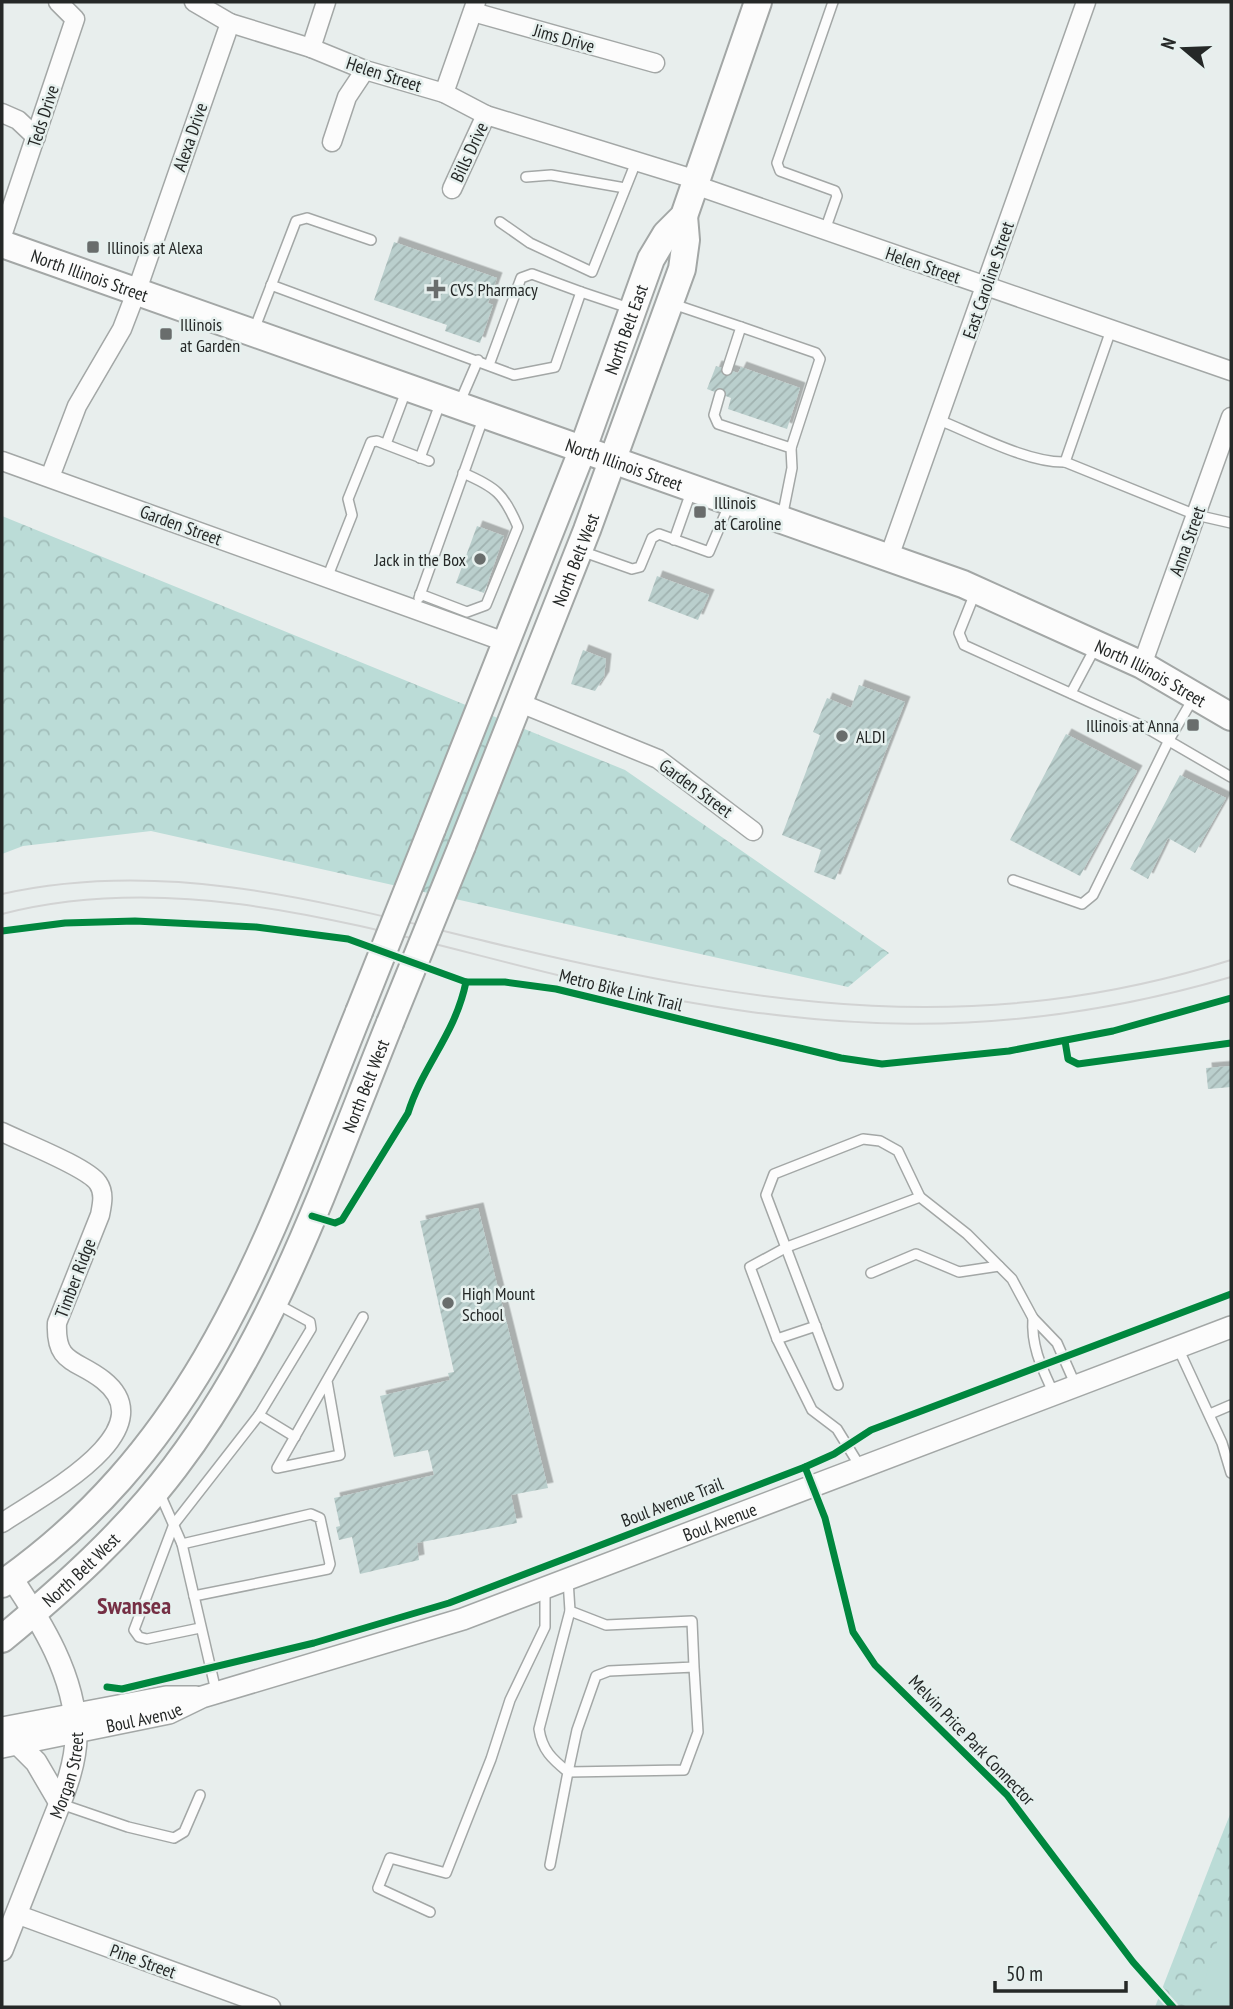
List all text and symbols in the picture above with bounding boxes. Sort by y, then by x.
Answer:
north arrow [1149,14,1219,84]
street label: Jims Drive [530,18,597,58]
text: N [1155,35,1181,52]
street label: Helen Street [343,51,425,97]
street label: Teds Drive [22,82,64,150]
street label: Alexa Drive [168,100,212,174]
street label: Bills Drive [445,118,493,186]
street label: East Caroline Street [957,218,1019,342]
place label: Illinois at Alexa [107,236,203,259]
marker: Illinois at Alexa [85,239,101,255]
street label: Helen Street [883,241,964,289]
street label: North Illinois Street [28,244,151,306]
place label: CVS Pharmacy [450,278,538,301]
marker: CVS Pharmacy [428,281,444,297]
street label: North Belt East [599,281,653,378]
place label: Illinois at Garden [180,313,240,357]
marker: Illinois at Garden [158,326,174,342]
street label: North Illinois Street [562,433,686,495]
place label: Illinois at Caroline [714,491,781,535]
street label: Garden Street [137,500,225,550]
street label: Anna Street [1164,503,1210,579]
marker: Illinois at Caroline [692,504,708,520]
street label: North Belt West [547,510,604,609]
place label: Jack in the Box [374,548,467,571]
marker: Jack in the Box [472,551,488,567]
street label: North Illinois Street [1091,634,1211,712]
place label: Illinois at Anna [1086,714,1179,737]
marker: Illinois at Anna [1185,717,1201,733]
place label: ALDI [856,725,886,748]
marker: ALDI [834,728,850,744]
street label: Garden Street [655,754,737,822]
street label: Metro Bike Link Trail [557,964,686,1017]
street label: North Belt West [336,1036,394,1136]
street label: Timber Ridge [49,1235,101,1321]
place label: High Mount School [462,1282,535,1326]
marker: High Mount School [440,1295,456,1311]
street label: Boul Avenue Trail [618,1473,726,1531]
street label: Boul Avenue [680,1498,760,1546]
street label: North Belt West [37,1528,124,1611]
district label: Swansea [97,1590,171,1621]
street label: Melvin Price Park Connector [904,1670,1040,1810]
street label: Boul Avenue [104,1697,186,1737]
street label: Morgan Street [44,1732,88,1821]
street label: Pine Street [107,1938,179,1984]
scale bar [995,1950,1126,1994]
text: 50 m [1006,1960,1043,1987]

